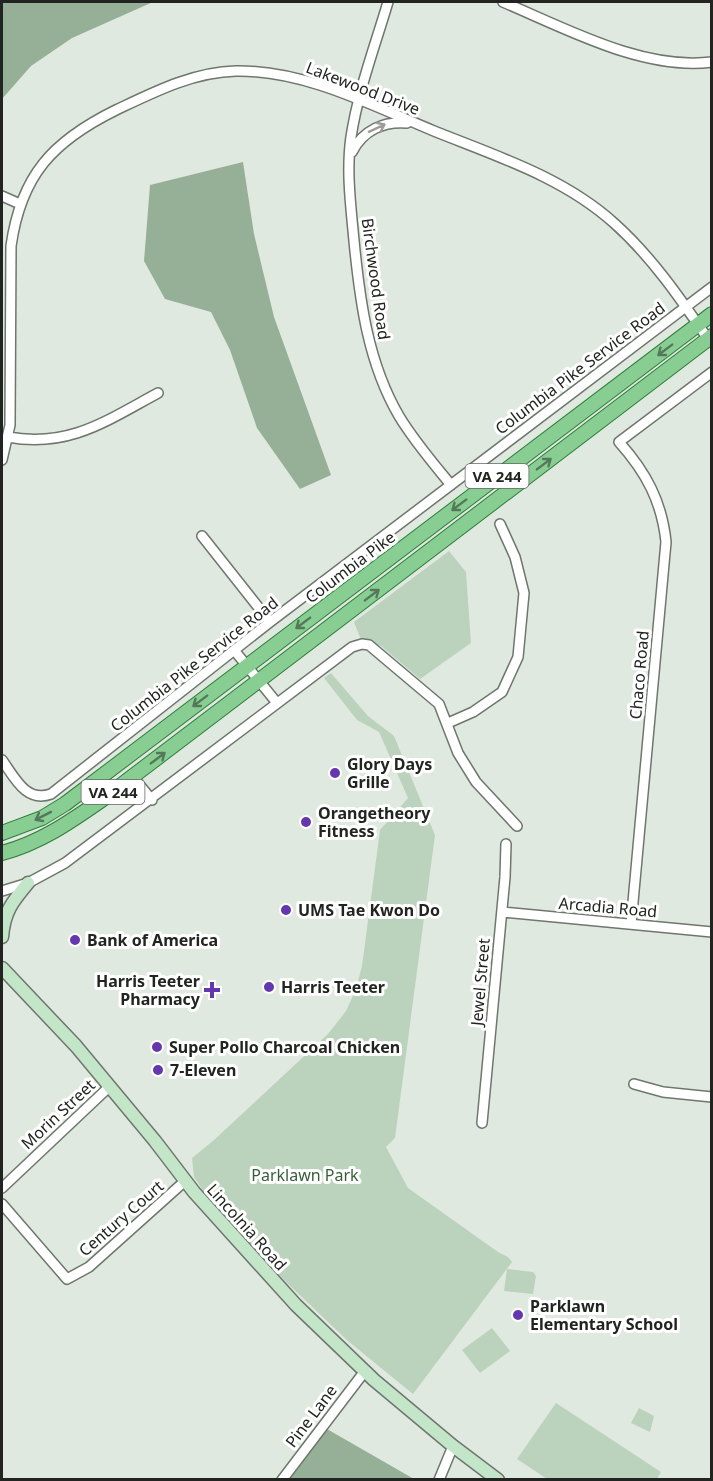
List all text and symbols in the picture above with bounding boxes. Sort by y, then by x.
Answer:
street label: Lakewood Drive [303,56,423,120]
one-way arrow [367,122,385,134]
street label: Birchwood Road [357,217,395,341]
street label: Columbia Pike Service Road [491,297,669,439]
one-way arrow [657,343,673,356]
one-way arrow [536,458,552,471]
road number: VA 244 [466,464,528,488]
one-way arrow [451,499,467,511]
street label: Columbia Pike [301,526,399,608]
one-way arrow [364,589,380,601]
street label: Columbia Pike Service Road [106,591,282,737]
one-way arrow [296,616,312,629]
street label: Chaco Road [624,630,654,720]
one-way arrow [192,694,208,707]
one-way arrow [149,751,165,764]
place label: Glory Days Grille [347,753,432,793]
marker: Glory Days Grille [328,766,342,780]
road number: VA 244 [82,780,144,804]
place label: Orangetheory Fitness [318,802,431,842]
one-way arrow [35,811,53,823]
marker: Orangetheory Fitness [299,815,313,829]
street label: Arcadia Road [558,892,658,922]
place label: UMS Tae Kwon Do [298,899,440,921]
marker: UMS Tae Kwon Do [279,903,293,917]
place label: Bank of America [87,929,218,951]
marker: Bank of America [68,933,82,947]
street label: Jewel Street [465,937,495,1029]
place label: Harris Teeter Pharmacy [96,970,201,1010]
place label: Harris Teeter [281,976,385,998]
marker: Harris Teeter [262,980,276,994]
marker: Harris Teeter Pharmacy [205,983,219,997]
place label: Super Pollo Charcoal Chicken [169,1036,400,1058]
marker: Super Pollo Charcoal Chicken [150,1040,164,1054]
place label: 7-Eleven [170,1059,236,1081]
marker: 7-Eleven [151,1063,165,1077]
street label: Morin Street [16,1074,100,1154]
park label: Parklawn Park [251,1164,359,1186]
street label: Century Court [74,1175,168,1261]
street label: Lincolnia Road [202,1179,292,1275]
place label: Parklawn Elementary School [530,1295,678,1335]
marker: Parklawn Elementary School [511,1308,525,1322]
street label: Pine Lane [280,1380,342,1452]

